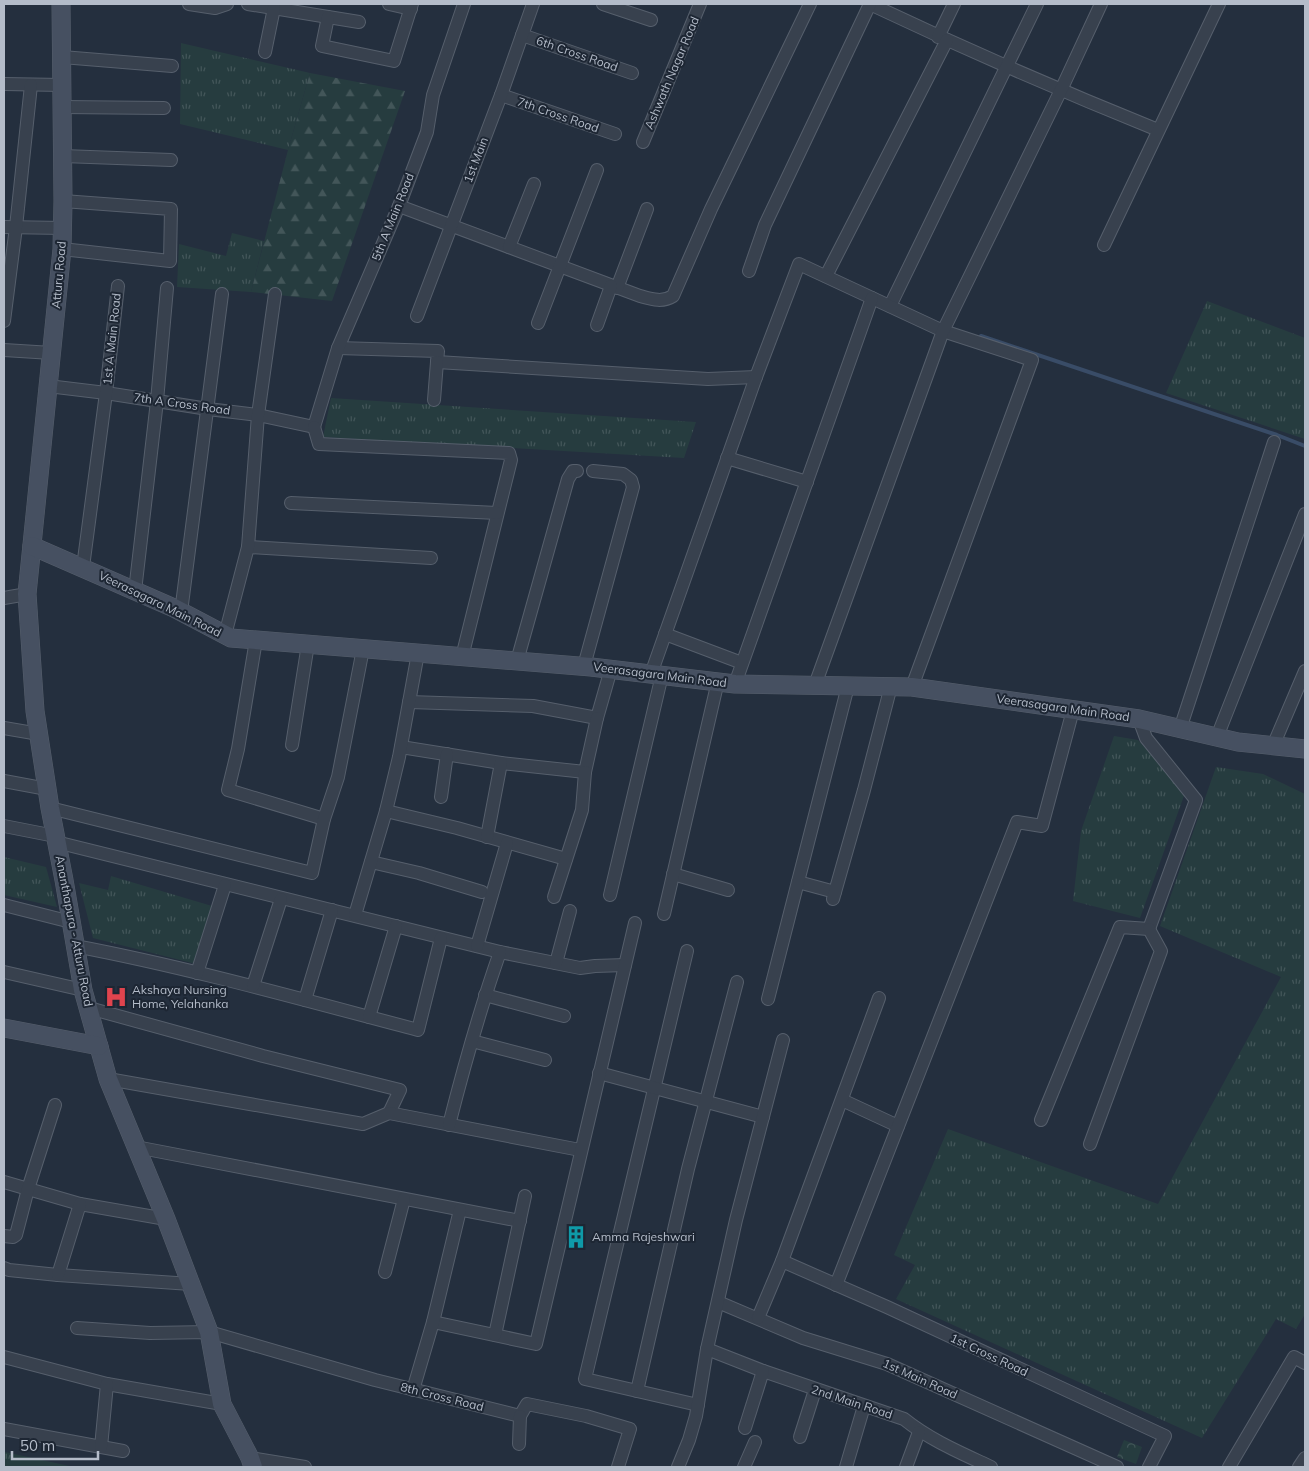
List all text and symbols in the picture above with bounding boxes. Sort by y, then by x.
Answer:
street label: Ashwath Nagar Road [641,14,702,131]
street label: 6th Cross Road [534,33,620,75]
street label: 7th Cross Road [515,94,601,136]
street label: 1st Main [460,135,491,185]
street label: 5th A Main Road [368,171,417,263]
street label: Atturu Road [48,241,69,309]
street label: 1st A Main Road [99,292,124,386]
street label: 7th A Cross Road [133,389,231,418]
street label: Veerasagara Main Road [97,567,224,640]
street label: Veerasagara Main Road [592,659,728,690]
street label: Veerasagara Main Road [995,691,1131,724]
street label: Ananthapura - Atturu Road [53,854,96,1008]
place label: Akshaya Nursing Home, Yelahanka [132,982,228,1011]
hospital icon: Akshaya Nursing Home, Yelahanka [103,984,129,1010]
building icon: Amma Rajeshwari [563,1224,589,1250]
place label: Amma Rajeshwari [592,1229,695,1244]
street label: 1st Cross Road [948,1330,1031,1379]
street label: 1st Main Road [880,1355,960,1402]
street label: 8th Cross Road [399,1379,485,1414]
street label: 2nd Main Road [810,1381,895,1422]
scale bar [12,1428,99,1460]
text: 50 m [20,1436,55,1455]

